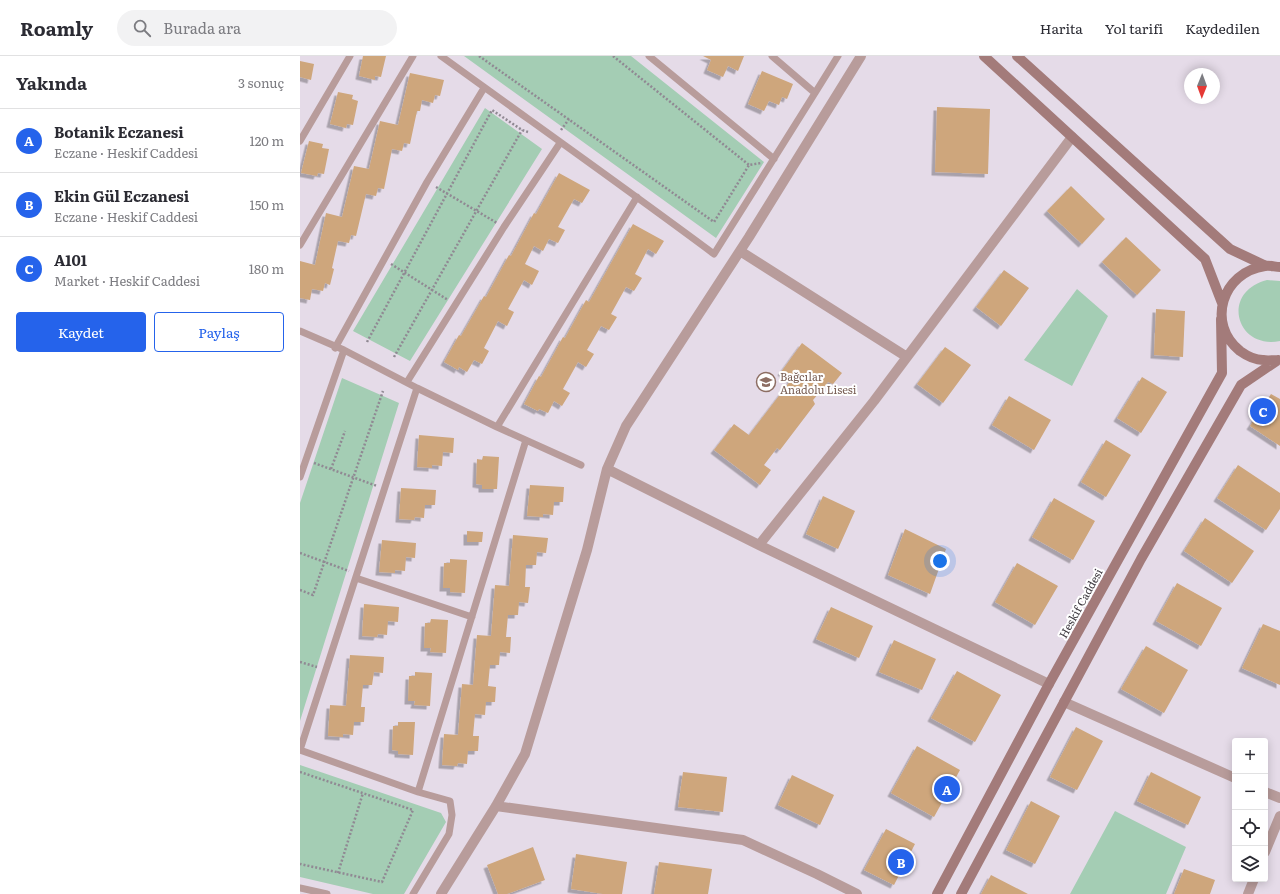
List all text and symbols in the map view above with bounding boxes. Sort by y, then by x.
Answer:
search box [117,10,397,46]
text: Roamly [20,14,93,42]
text: Burada ara [163,16,241,39]
icon: search [131,17,153,39]
text: Harita [1040,18,1083,38]
text: Yol tarifi [1105,18,1163,38]
text: Kaydedilen [1185,18,1260,38]
north arrow [1184,68,1220,104]
text: Yakında [16,70,87,95]
text: 3 sonuç [238,73,284,92]
text: Botanik Eczanesi [54,120,184,143]
text: A [24,131,34,150]
text: 120 m [249,131,284,150]
text: Eczane · Heskif Caddesi [54,143,198,162]
text: Ekin Gül Eczanesi [54,184,189,207]
text: B [25,195,33,214]
text: 150 m [249,195,284,214]
text: Eczane · Heskif Caddesi [54,207,198,226]
text: A101 [54,248,87,271]
text: C [24,259,34,278]
text: 180 m [249,259,284,278]
text: Market · Heskif Caddesi [54,271,200,290]
button: Kaydet [16,312,146,352]
button: Paylaş [154,312,284,352]
place label: Bağcılar Anadolu Lisesi [780,368,857,397]
school or university icon: Bağcılar Anadolu Lisesi [755,371,777,393]
pin: C [1250,396,1276,426]
your location [930,551,950,571]
street label: Heskif Caddesi [1054,565,1106,641]
map controls [1232,738,1268,882]
button: + [1232,738,1268,774]
pin: A [934,774,960,804]
button: − [1232,774,1268,810]
button: locate [1232,810,1268,846]
button: layers [1232,846,1268,882]
pin: B [888,847,914,877]

